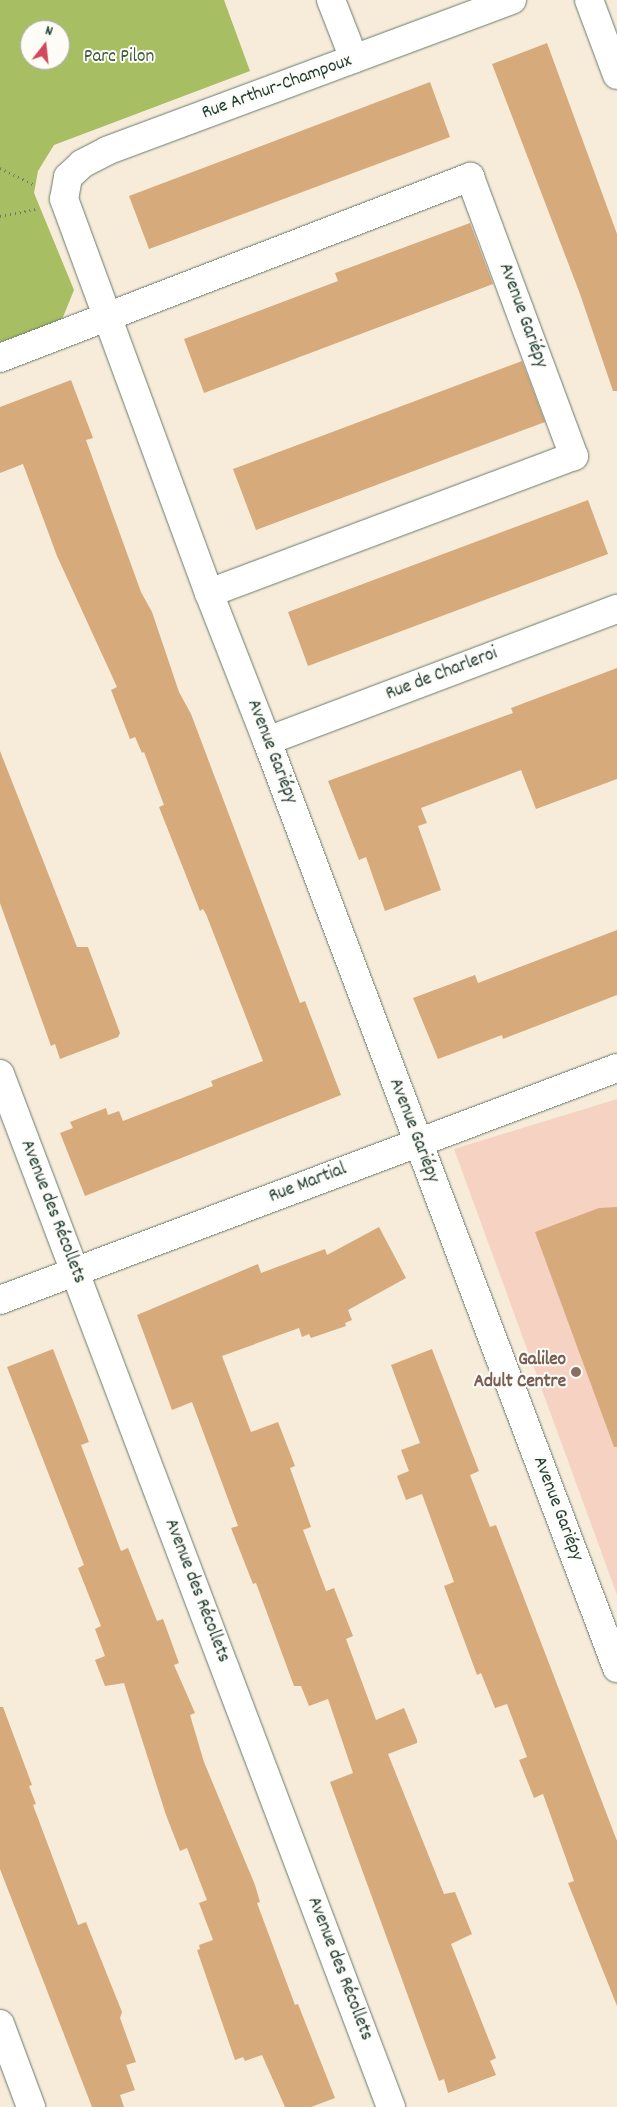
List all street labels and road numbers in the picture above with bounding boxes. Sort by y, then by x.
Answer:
street label: Rue Arthur-Champoux [199,50,355,126]
street label: Avenue Gariépy [492,260,552,372]
street label: Rue de Charleroi [383,643,501,707]
street label: Avenue Gariépy [241,697,301,807]
street label: Avenue Gariépy [383,1076,443,1186]
street label: Avenue des Récollets [14,1137,90,1287]
street label: Rue Martial [266,1159,350,1209]
street label: Avenue Gariépy [527,1454,587,1564]
street label: Avenue des Récollets [158,1516,234,1666]
street label: Avenue des Récollets [301,1894,377,2044]

